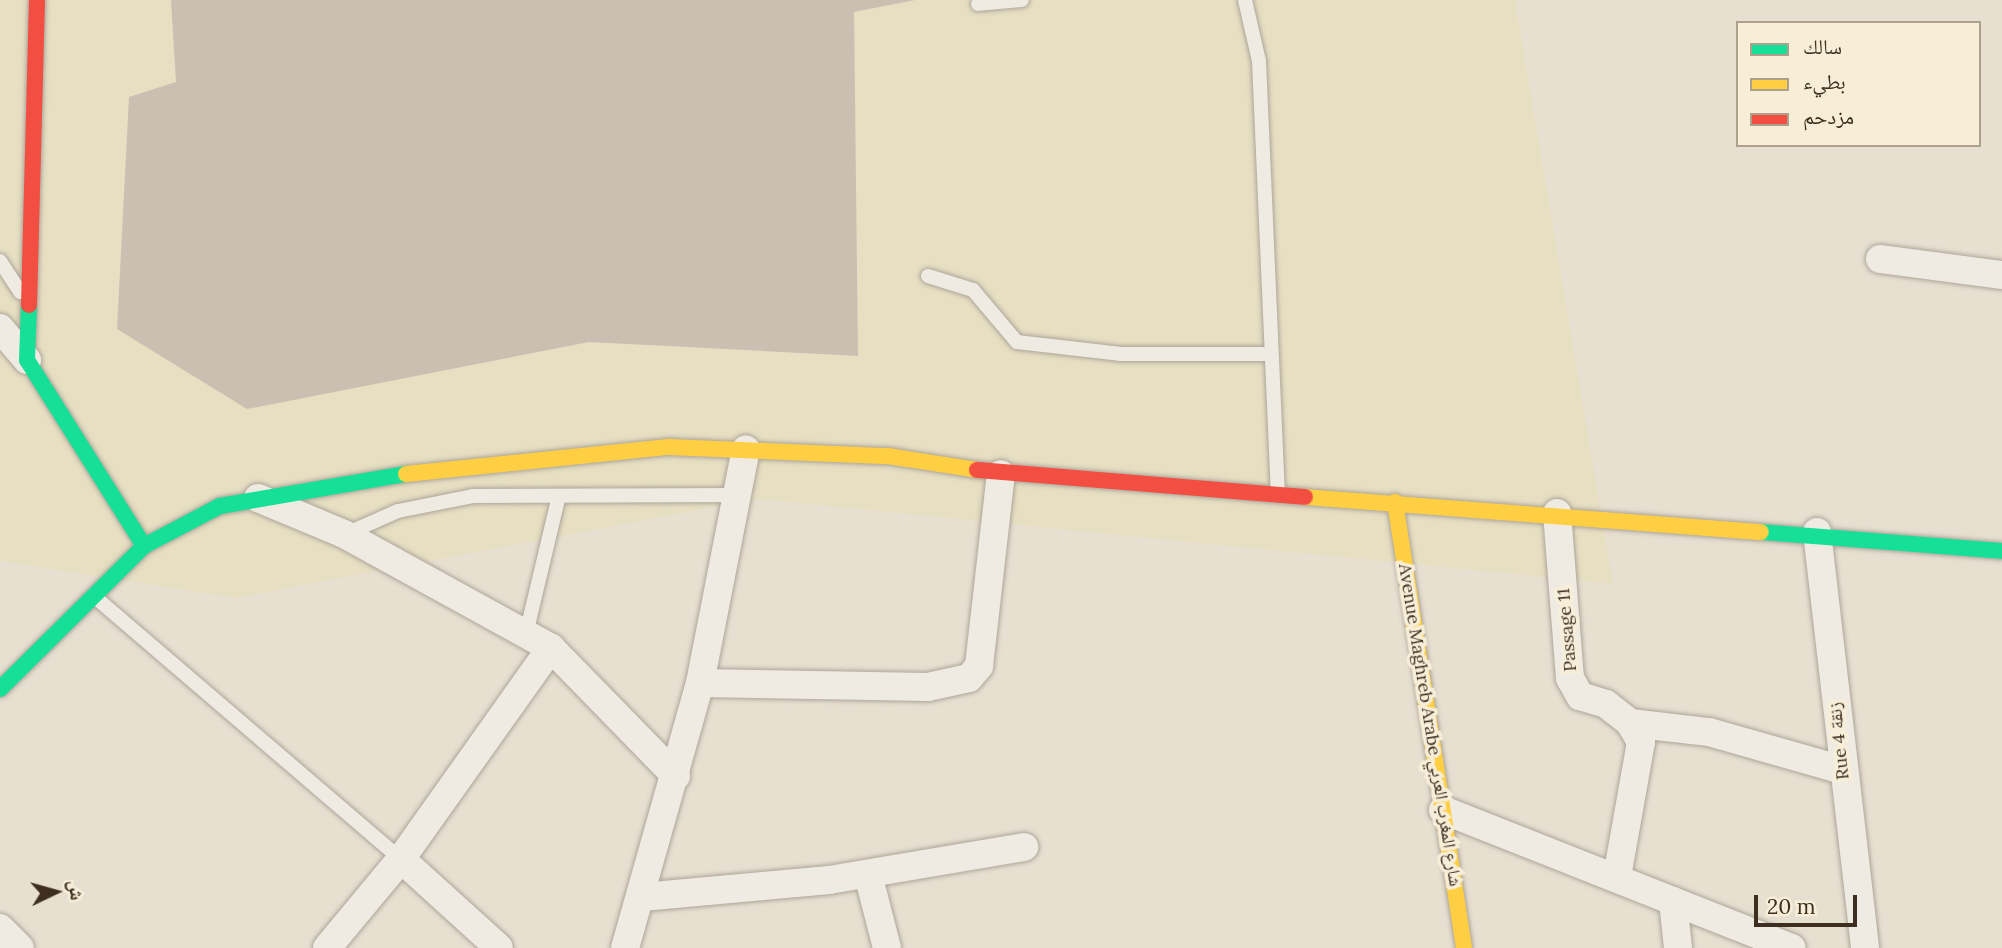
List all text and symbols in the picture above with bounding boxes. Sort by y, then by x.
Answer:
legend [1736,21,1981,147]
text: سالك [1803,33,1842,60]
text: بطيء [1803,68,1846,95]
text: مزدحم [1803,103,1854,130]
street label: Avenue Maghreb Arabe شارع المغرب العربي [1394,562,1466,888]
street label: Passage 11 [1553,587,1581,673]
street label: Rue 4 زنقة [1824,701,1854,781]
north arrow [21,857,91,927]
text: ش [64,879,90,901]
scale bar [1757,881,1860,925]
text: 20 m [1767,893,1816,920]

